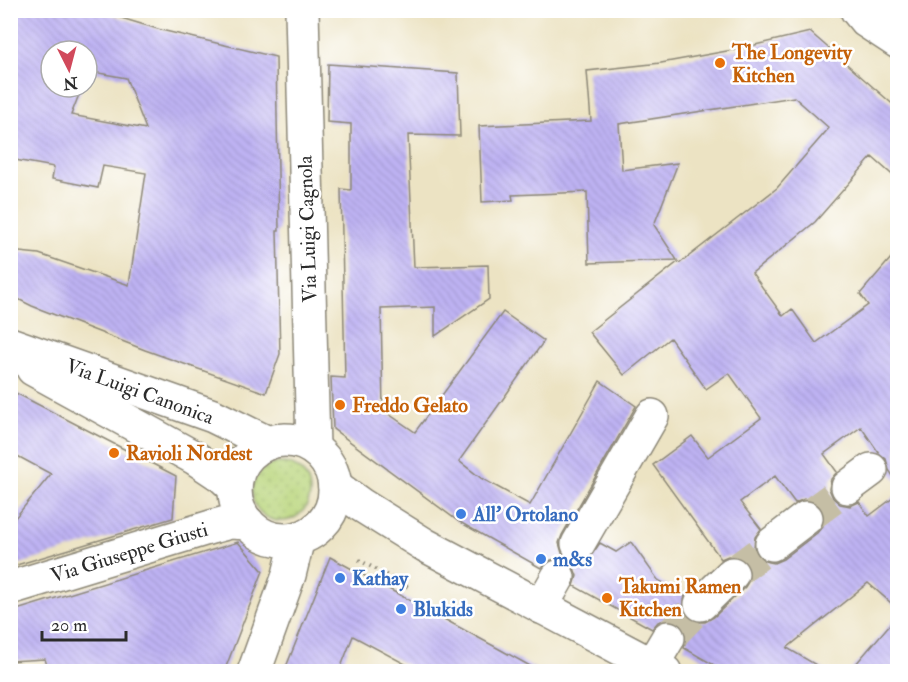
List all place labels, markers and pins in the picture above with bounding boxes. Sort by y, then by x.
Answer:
place label: The Longevity Kitchen [731,40,853,88]
marker: The Longevity Kitchen [713,56,727,70]
place label: Freddo Gelato [352,393,468,418]
marker: Freddo Gelato [333,398,347,412]
place label: Ravioli Nordest [126,441,253,466]
marker: Ravioli Nordest [107,446,121,460]
place label: All' Ortolano [472,502,579,527]
marker: All' Ortolano [454,507,468,521]
place label: m&s [553,547,592,572]
marker: m&s [534,552,548,566]
place label: Kathay [352,566,409,592]
marker: Kathay [333,571,347,585]
place label: Takumi Ramen Kitchen [618,574,742,622]
marker: Takumi Ramen Kitchen [600,591,614,605]
place label: Blukids [413,597,473,622]
marker: Blukids [394,602,408,616]

